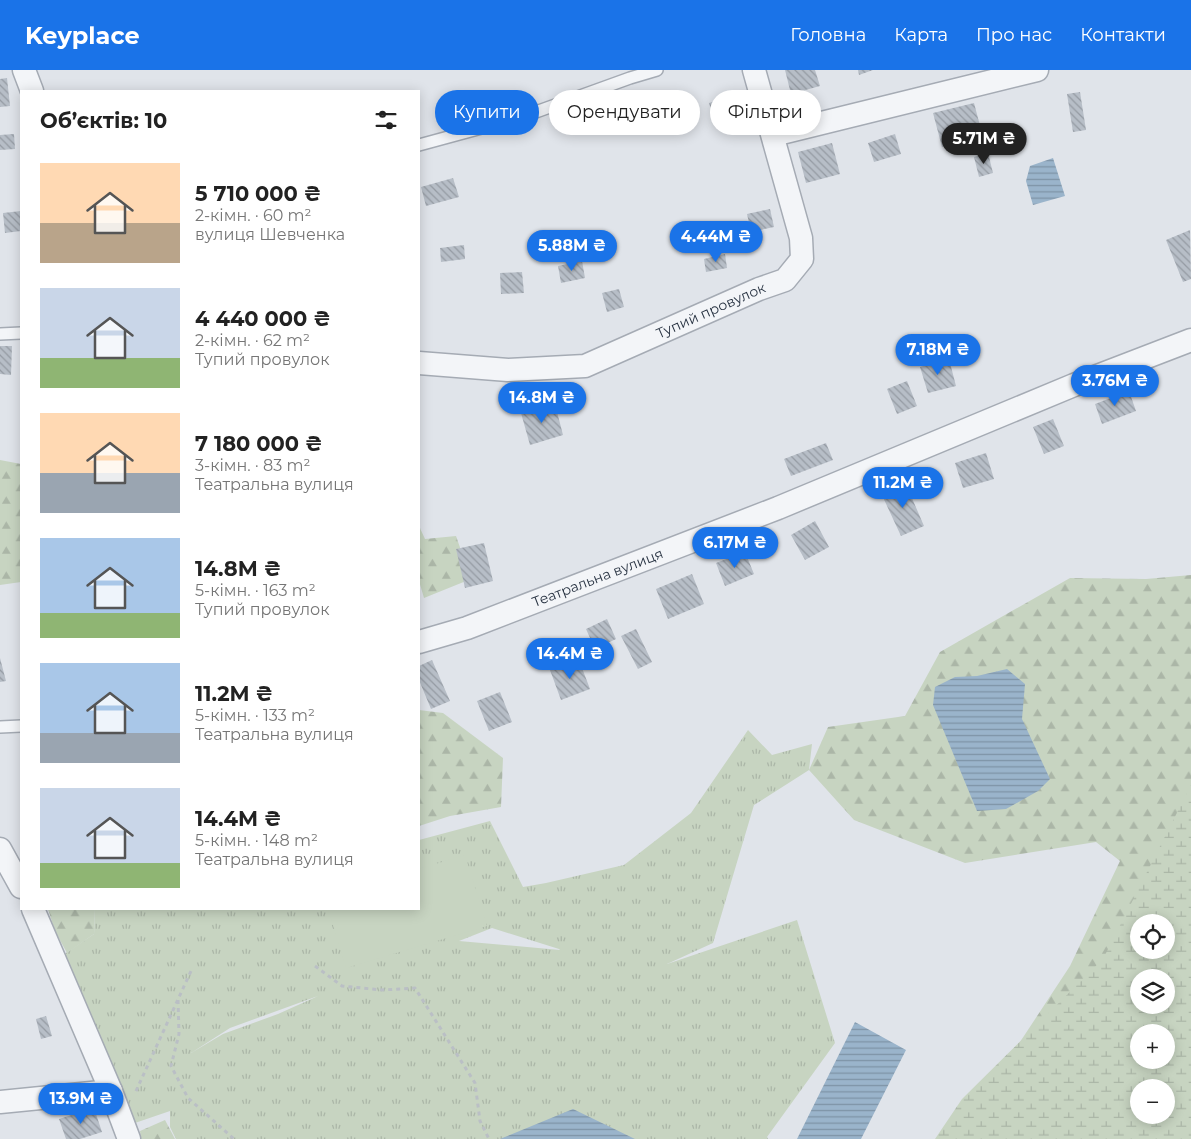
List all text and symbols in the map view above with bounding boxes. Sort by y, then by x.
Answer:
text: Keyplace [25,21,140,50]
text: Головна [790,24,866,46]
text: Карта [894,24,948,46]
text: Про нас [976,24,1052,46]
text: Контакти [1080,24,1166,46]
chip: Купити [435,90,539,135]
chip: Орендувати [549,90,700,135]
chip: Фільтри [710,90,821,135]
icon: filters [372,106,400,134]
text: Об’єктів: 10 [40,108,167,133]
pin: 5.71M ₴ [938,122,1030,165]
text: 5.71M ₴ [953,129,1015,148]
text: 5 710 000 ₴ [195,181,321,206]
icon: home [80,183,140,243]
text: 2-кімн. · 60 m² [195,206,311,225]
pin: 4.44M ₴ [670,220,762,263]
text: вулиця Шевченка [195,225,345,244]
text: 4.44M ₴ [681,227,751,246]
pin: 5.88M ₴ [526,230,618,272]
text: 5.88M ₴ [538,236,606,255]
street label: Тупий провулок [653,278,768,342]
text: 4 440 000 ₴ [195,306,331,331]
icon: home [80,308,140,368]
text: 2-кімн. · 62 m² [195,331,310,350]
pin: 7.18M ₴ [892,334,984,376]
text: 7.18M ₴ [907,340,969,359]
text: Тупий провулок [195,350,330,369]
pin: 3.76M ₴ [1069,364,1161,407]
text: 3.76M ₴ [1082,371,1148,390]
pin: 14.8M ₴ [496,382,588,424]
text: 14.8M ₴ [509,388,575,407]
text: 7 180 000 ₴ [195,431,322,456]
icon: home [80,433,140,493]
text: 3-кімн. · 83 m² [195,456,310,475]
pin: 11.2M ₴ [857,466,949,509]
text: 11.2M ₴ [873,473,933,492]
text: Театральна вулиця [195,475,354,494]
pin: 6.17M ₴ [689,526,781,569]
text: 6.17M ₴ [703,533,767,552]
street label: Театральна вулиця [529,544,666,611]
text: 14.8M ₴ [195,556,281,581]
icon: home [80,558,140,618]
text: 5-кімн. · 163 m² [195,581,316,600]
text: Тупий провулок [195,600,330,619]
pin: 14.4M ₴ [524,638,616,680]
text: 14.4M ₴ [537,644,603,663]
text: 11.2M ₴ [195,681,273,706]
icon: home [80,683,140,743]
text: 5-кімн. · 133 m² [195,706,315,725]
text: Театральна вулиця [195,725,354,744]
text: 14.4M ₴ [195,806,281,831]
icon: home [80,808,140,868]
text: 5-кімн. · 148 m² [195,831,318,850]
text: Театральна вулиця [195,850,354,869]
map controls [1130,914,1175,1124]
button: locate [1130,914,1175,959]
button: layers [1130,969,1175,1014]
button: + [1130,1024,1175,1069]
button: − [1130,1079,1175,1124]
pin: 13.9M ₴ [35,1082,127,1125]
text: 13.9M ₴ [49,1089,113,1108]

